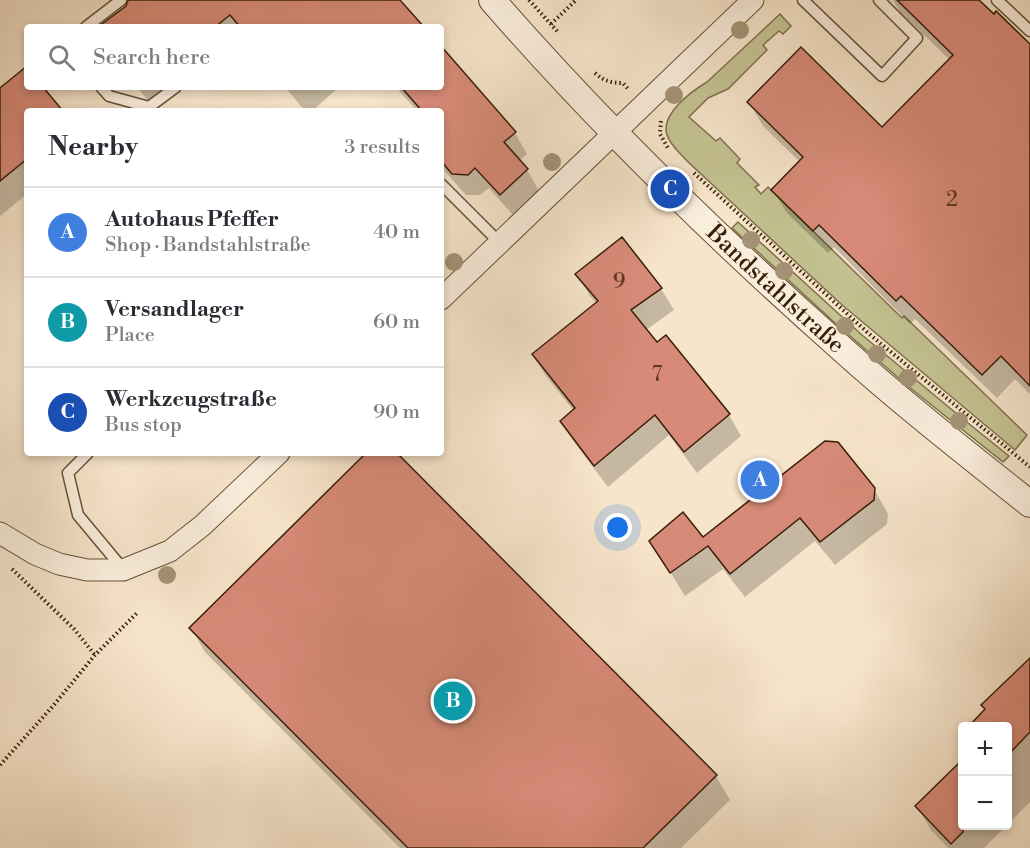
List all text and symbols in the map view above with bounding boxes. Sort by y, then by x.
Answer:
search box [24,24,444,90]
icon: search [45,41,78,74]
text: Search here [93,44,210,71]
text: Nearby [48,131,138,163]
text: 3 results [344,135,420,160]
pin: C [650,166,690,212]
house number: 2 [946,187,958,213]
text: Autohaus Pfeffer [105,206,279,233]
street label: Bandstahlstraße [699,217,851,360]
text: A [60,220,75,245]
text: 40 m [373,220,420,245]
text: Shop · Bandstahlstraße [105,233,311,258]
house number: 9 [613,269,625,295]
text: Versandlager [105,296,244,323]
text: B [60,310,75,335]
text: 60 m [373,310,420,335]
text: Place [105,323,155,348]
house number: 7 [652,362,663,388]
text: Werkzeugstraße [105,386,277,413]
text: C [60,400,75,425]
text: 90 m [373,400,420,425]
text: Bus stop [105,413,182,438]
pin: A [740,458,780,502]
your location [603,513,632,542]
pin: B [434,678,472,724]
map controls [958,722,1012,830]
button: + [958,722,1012,776]
button: − [958,776,1012,830]

